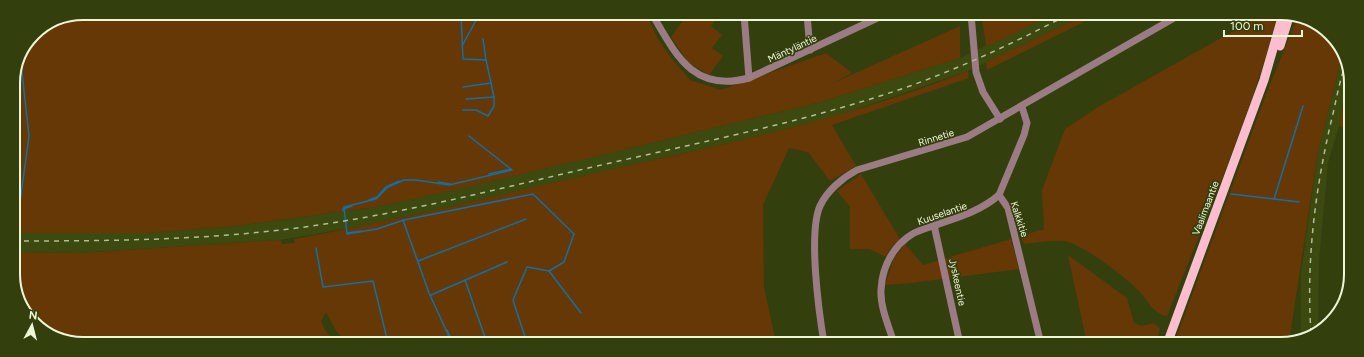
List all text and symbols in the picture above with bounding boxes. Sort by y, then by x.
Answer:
scale bar [1224,12,1302,38]
text: 100 m [1230,19,1264,33]
street label: Mäntyläntie [766,31,819,65]
street label: Rinnetie [917,126,956,149]
street label: Vaalimaantie [1189,179,1222,237]
street label: Kuuselantie [916,199,969,228]
street label: Kalkkitie [1008,200,1032,239]
street label: Jyskeentie [946,257,969,307]
north arrow [12,305,52,345]
text: N [28,309,38,323]

